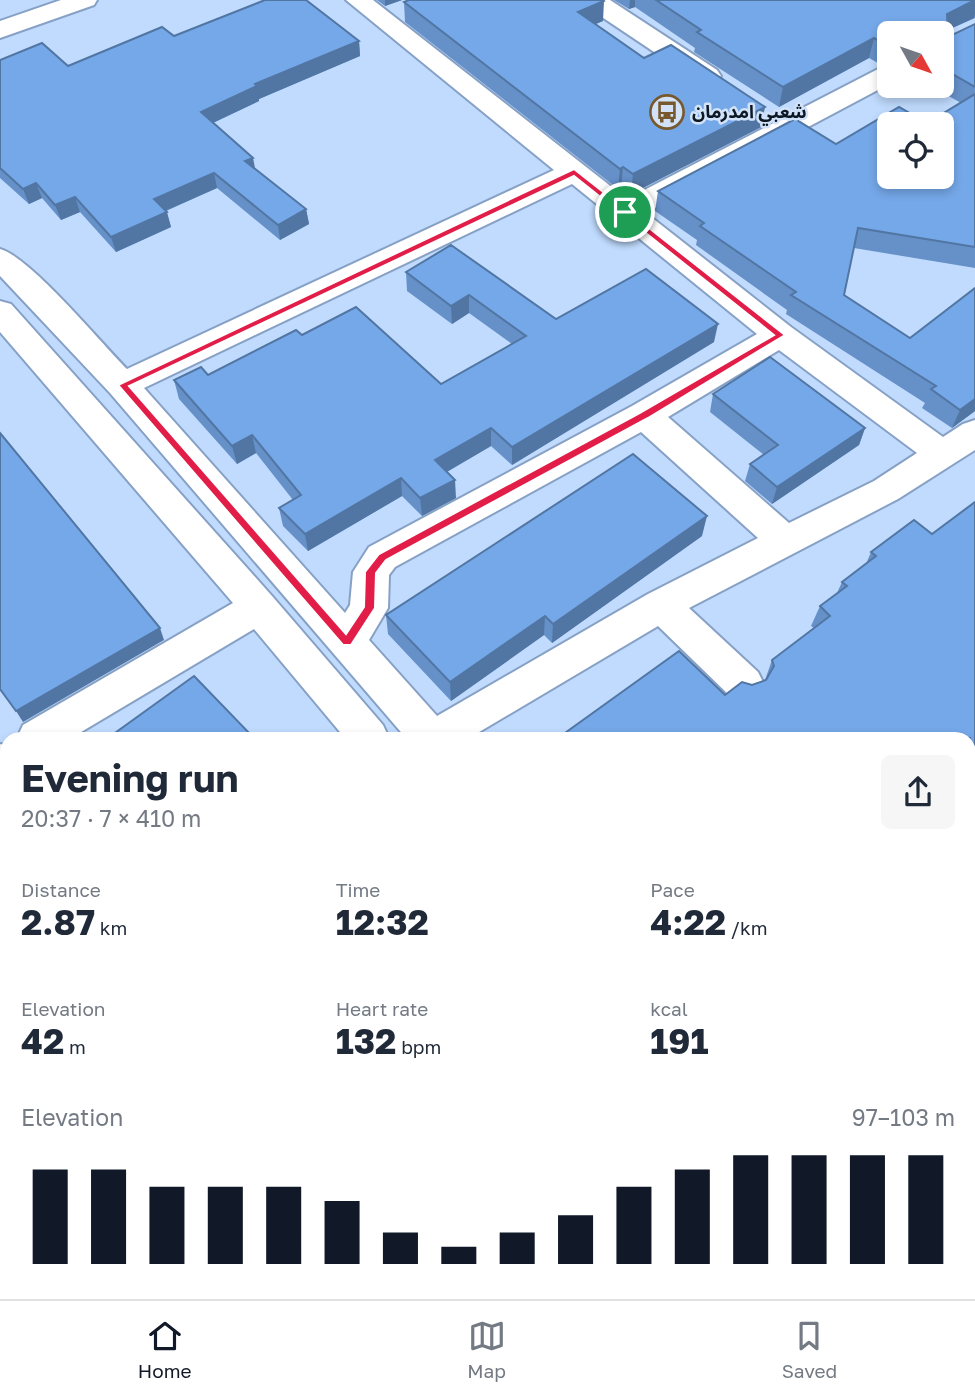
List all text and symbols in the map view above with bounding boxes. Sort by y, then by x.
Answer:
north arrow [877,21,954,98]
map controls [877,21,954,189]
bus stop icon: شعبي امدرمان [648,93,686,131]
place label: شعبي امدرمان [692,100,807,126]
button: locate [877,112,954,189]
pin [595,182,655,242]
icon: arrive [606,193,644,231]
text: Evening run [21,755,239,800]
button: share [881,755,955,829]
text: 20:37 · 7 × 410 m [21,804,201,832]
text: Distance [21,878,101,901]
text: Time [336,878,380,901]
text: Pace [650,878,695,901]
text: 2.87 [21,901,95,943]
text: 12:32 [336,901,429,943]
text: 4:22 [650,901,726,943]
text: km [95,916,127,939]
text: /km [726,916,768,939]
text: Elevation [21,997,106,1020]
text: Heart rate [336,997,428,1020]
text: kcal [650,997,688,1020]
text: 42 [21,1020,64,1062]
text: 132 [336,1020,396,1062]
text: 191 [650,1020,709,1062]
text: m [64,1035,86,1058]
text: bpm [396,1035,441,1058]
text: Elevation [21,1103,123,1131]
text: 97–103 m [852,1103,955,1131]
tab: Home [138,1317,192,1382]
tab: Map [467,1317,506,1382]
tab: Saved [782,1317,837,1382]

